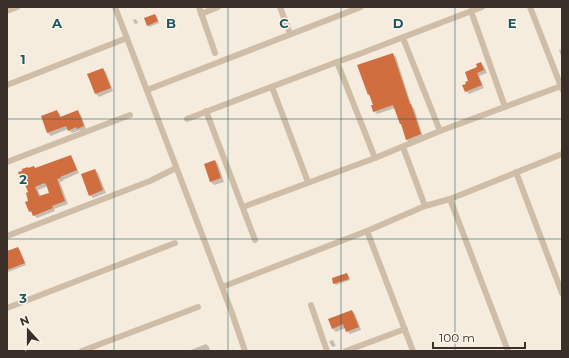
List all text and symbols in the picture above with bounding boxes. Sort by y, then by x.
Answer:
text: A [51,15,63,31]
text: B [166,15,176,31]
text: C [279,15,289,31]
text: D [393,15,404,31]
text: E [508,15,517,31]
text: 1 [20,51,26,67]
text: 2 [19,171,27,187]
text: 3 [18,290,27,306]
north arrow [8,310,48,350]
text: N [18,313,31,329]
scale bar [433,324,525,350]
text: 100 m [439,330,475,345]

